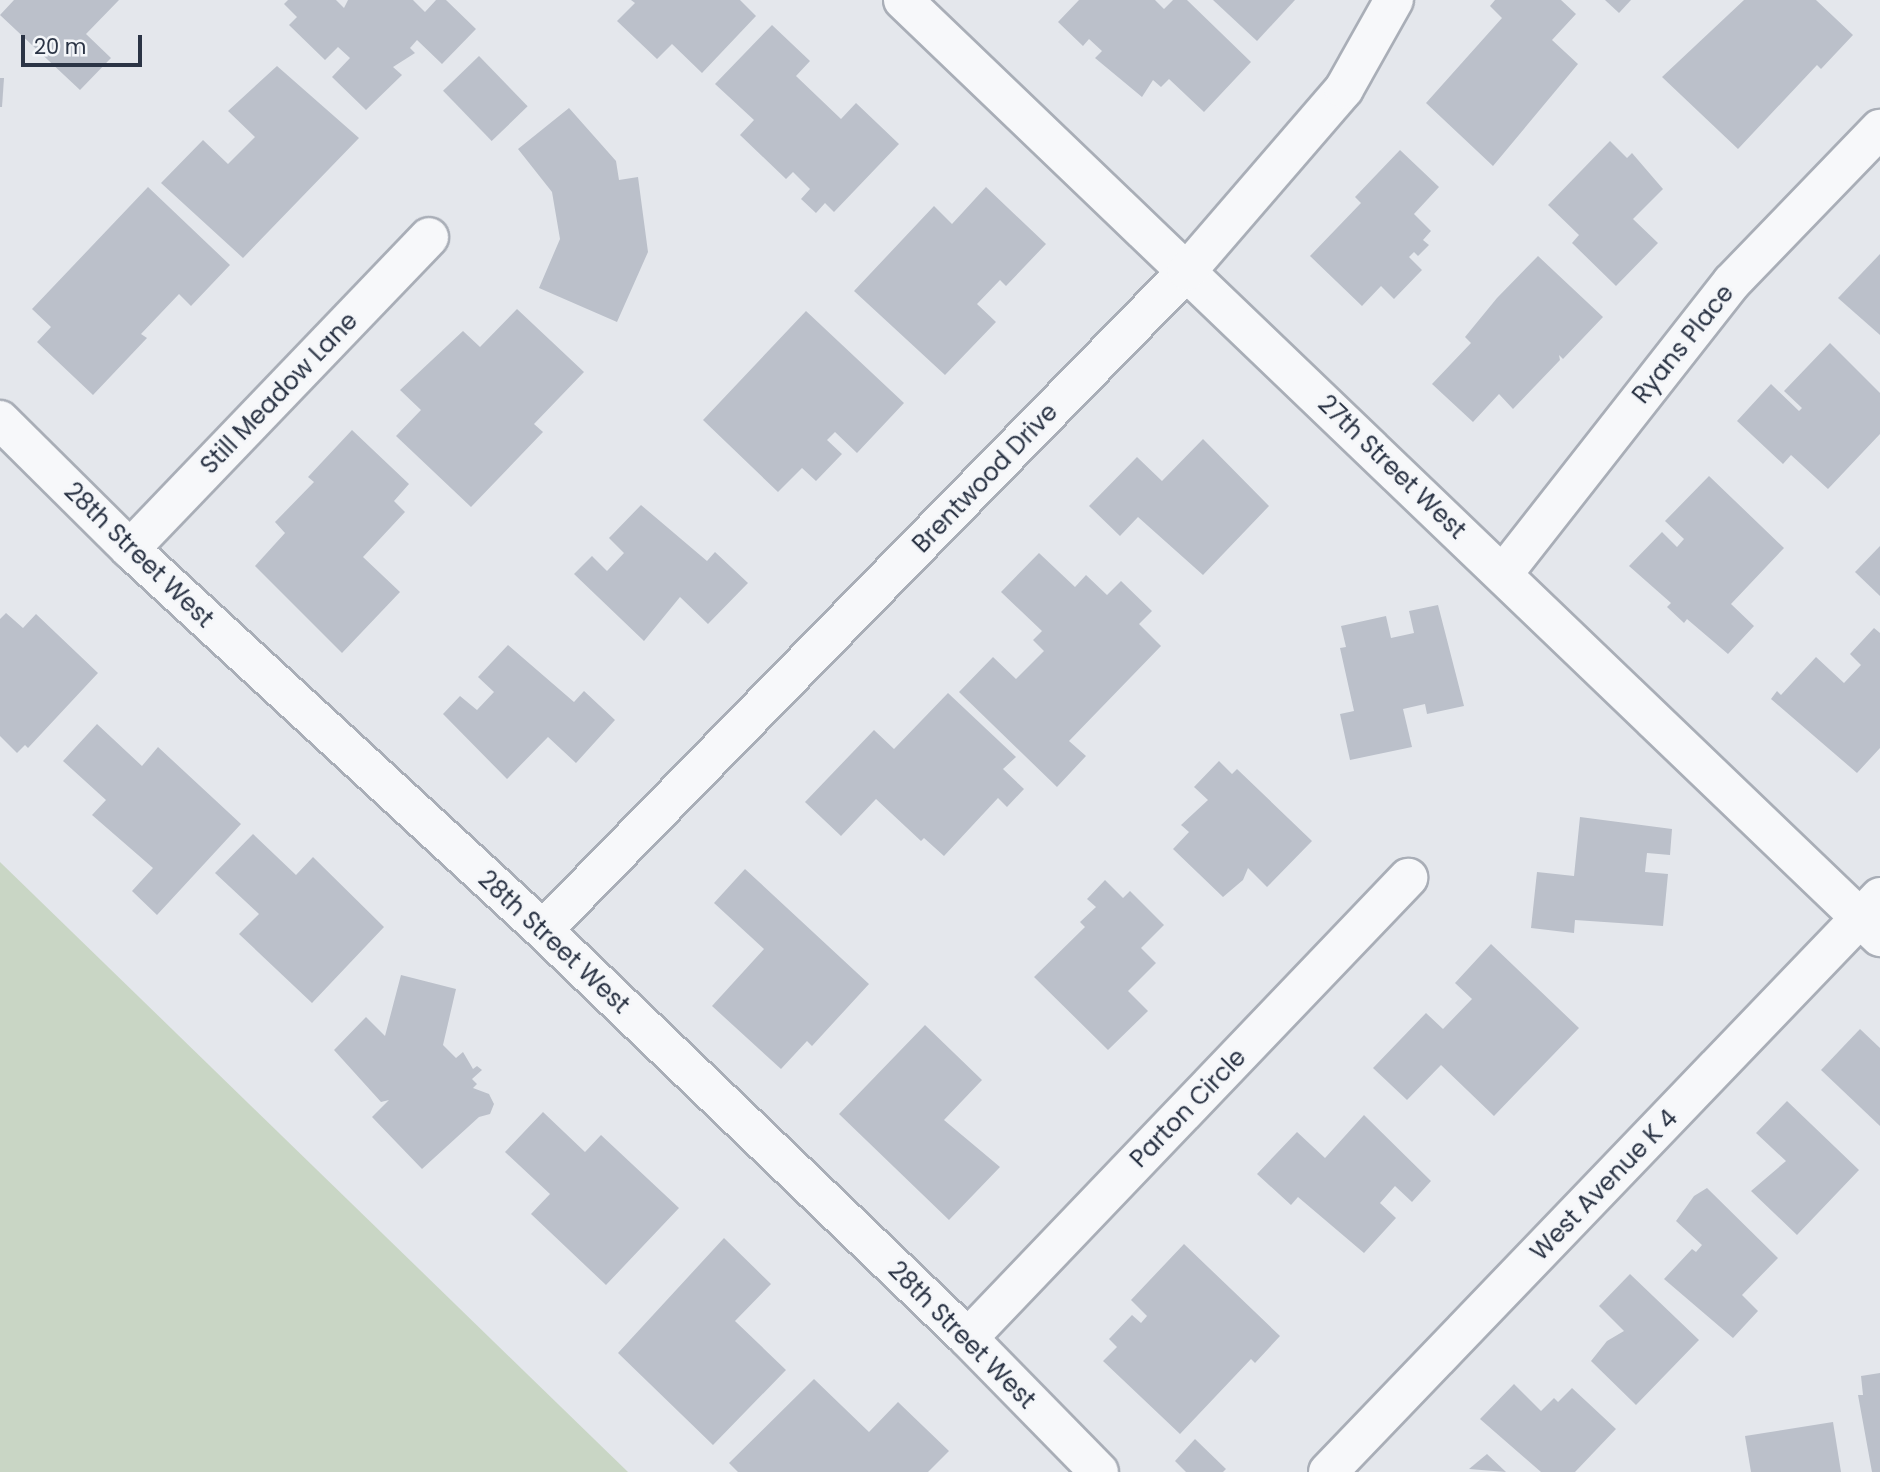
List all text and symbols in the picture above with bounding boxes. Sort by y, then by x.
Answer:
scale bar [24,21,145,65]
text: 20 m [34,32,87,61]
street label: Ryans Place [1626,279,1740,409]
street label: Still Meadow Lane [195,306,363,480]
street label: 27th Street West [1312,389,1472,545]
street label: Brentwood Drive [907,398,1063,558]
street label: 28th Street West [59,477,219,633]
street label: 28th Street West [473,865,635,1019]
street label: Parton Circle [1124,1043,1252,1173]
street label: West Avenue K 4 [1525,1104,1683,1266]
street label: 28th Street West [883,1256,1041,1414]

